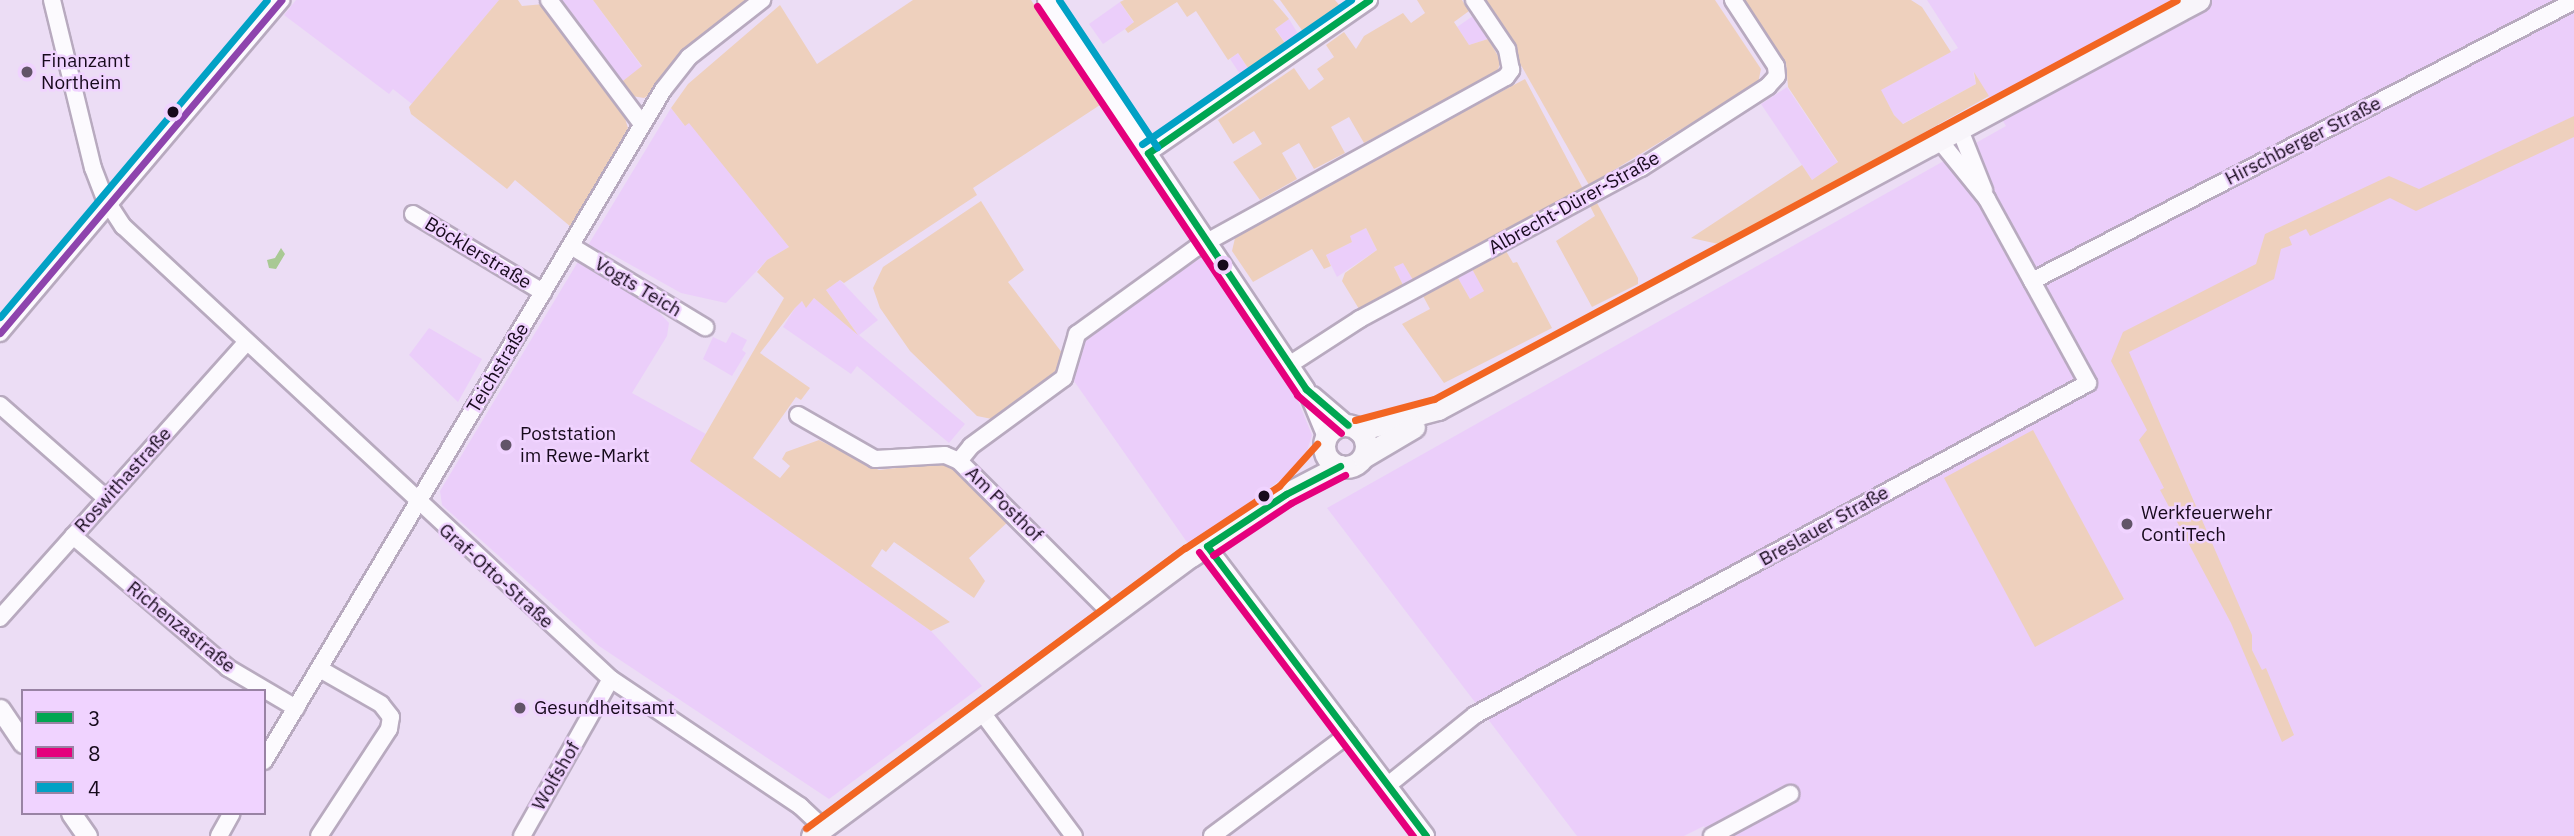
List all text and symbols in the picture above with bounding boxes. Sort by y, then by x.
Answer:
place label: Finanzamt Northeim [41,50,130,94]
marker: Finanzamt Northeim [19,64,35,80]
street label: Hirschberger Straße [2221,92,2385,190]
unlabelled marker [166,105,180,119]
street label: Albrecht-Dürer-Straße [1485,147,1663,259]
street label: Böcklerstraße [420,212,536,294]
street label: Vogts Teich [590,252,686,322]
unlabelled marker [1216,258,1230,272]
street label: Teichstraße [462,319,534,417]
street label: Roswithastraße [70,423,176,537]
place label: Poststation im Rewe-Markt [520,423,650,467]
marker: Poststation im Rewe-Markt [498,437,514,453]
street label: Am Posthof [961,462,1047,546]
street label: Breslauer Straße [1755,481,1893,571]
unlabelled marker [1257,489,1271,503]
place label: Werkfeuerwehr ContiTech [2141,502,2273,546]
marker: Werkfeuerwehr ContiTech [2119,516,2135,532]
street label: Graf-Otto-Straße [434,519,558,633]
street label: Richenzastraße [122,576,240,678]
legend [21,689,266,815]
place label: Gesundheitsamt [534,697,675,719]
marker: Gesundheitsamt [512,700,528,716]
text: 3 [88,704,101,732]
street label: Wolfshof [527,738,585,814]
text: 8 [88,739,101,767]
text: 4 [88,774,101,802]

